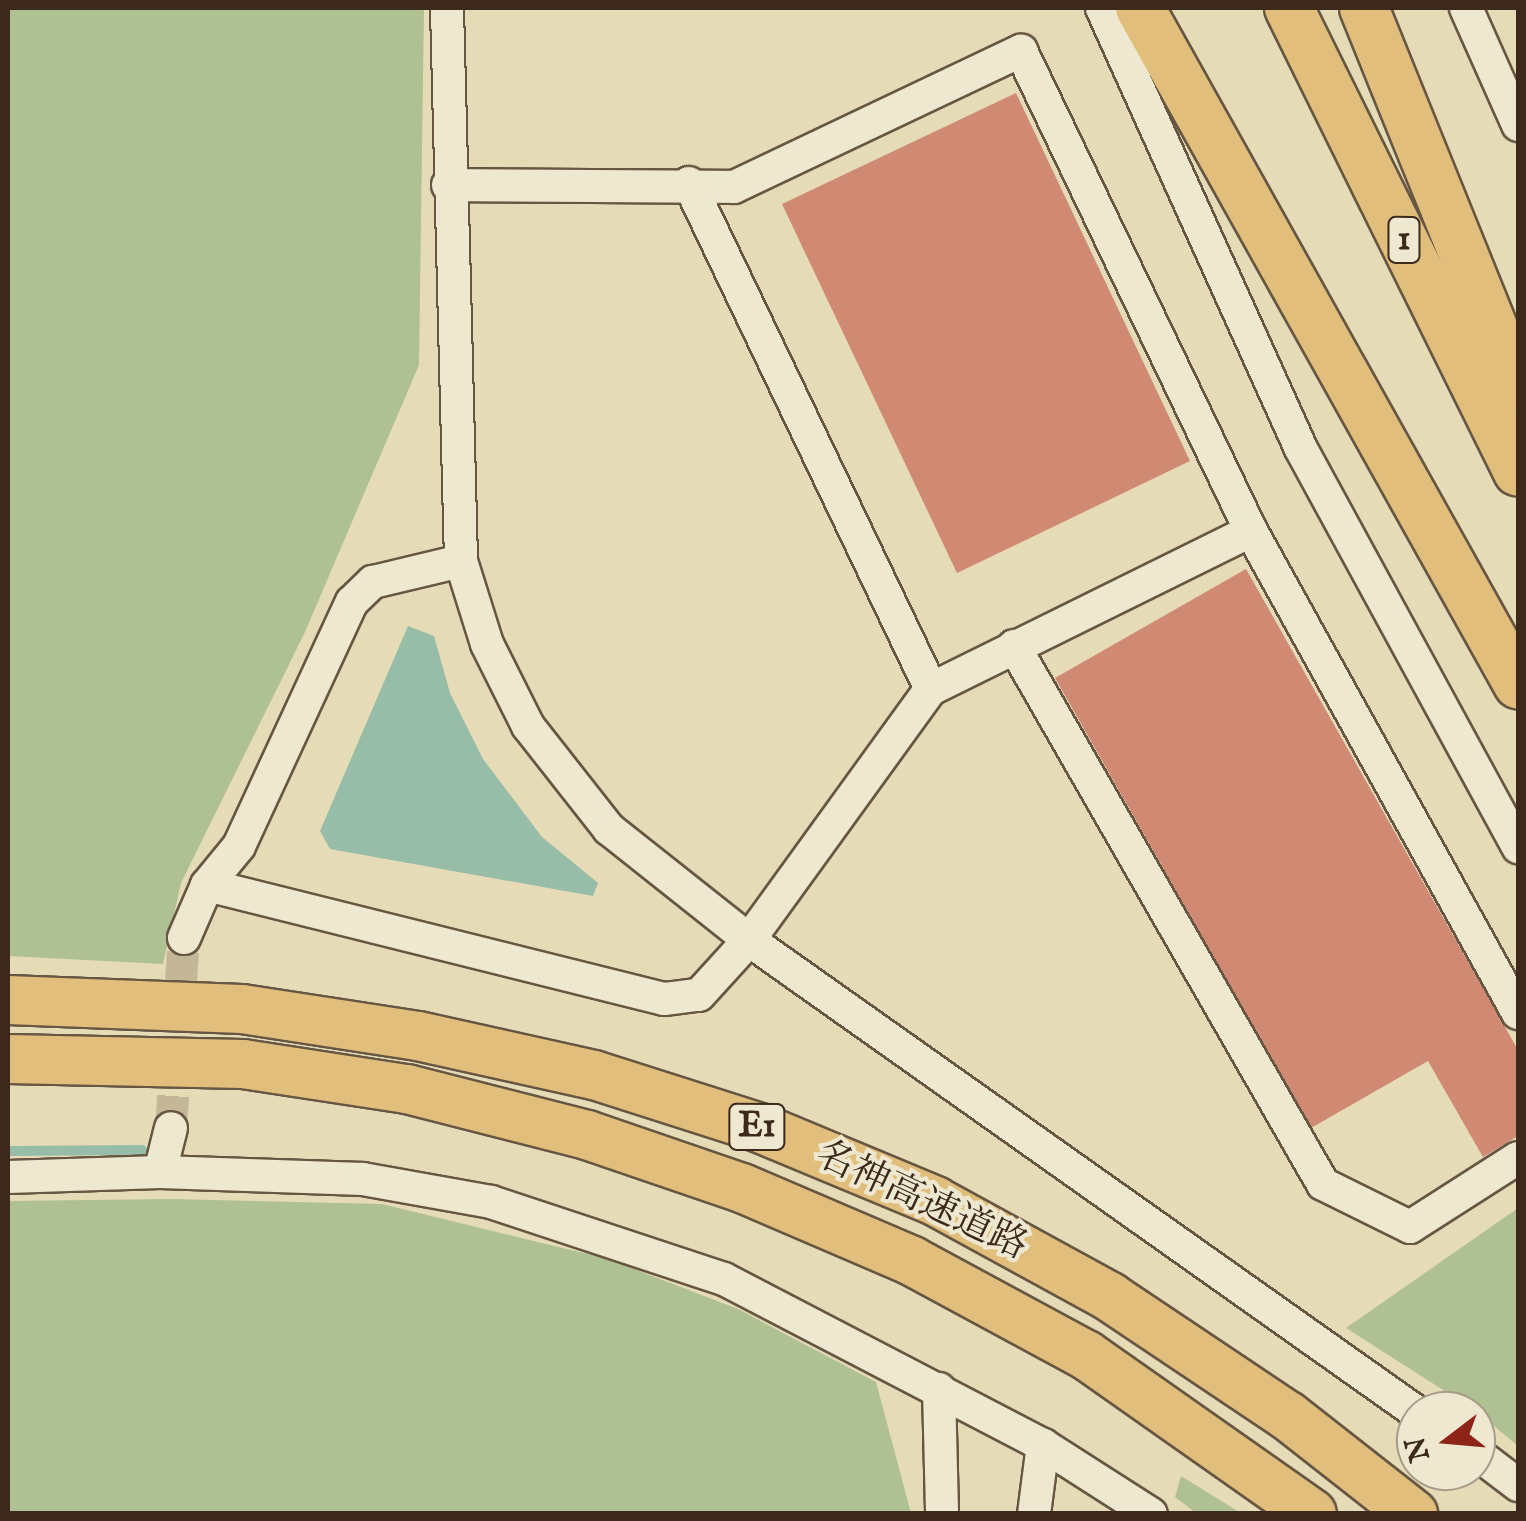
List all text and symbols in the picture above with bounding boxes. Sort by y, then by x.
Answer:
road number: 1 [1386,210,1422,270]
road number: E1 [727,1097,787,1157]
street label: 名神高速道路 [808,1133,1034,1271]
north arrow [1396,1391,1496,1491]
text: N [1398,1432,1439,1465]

